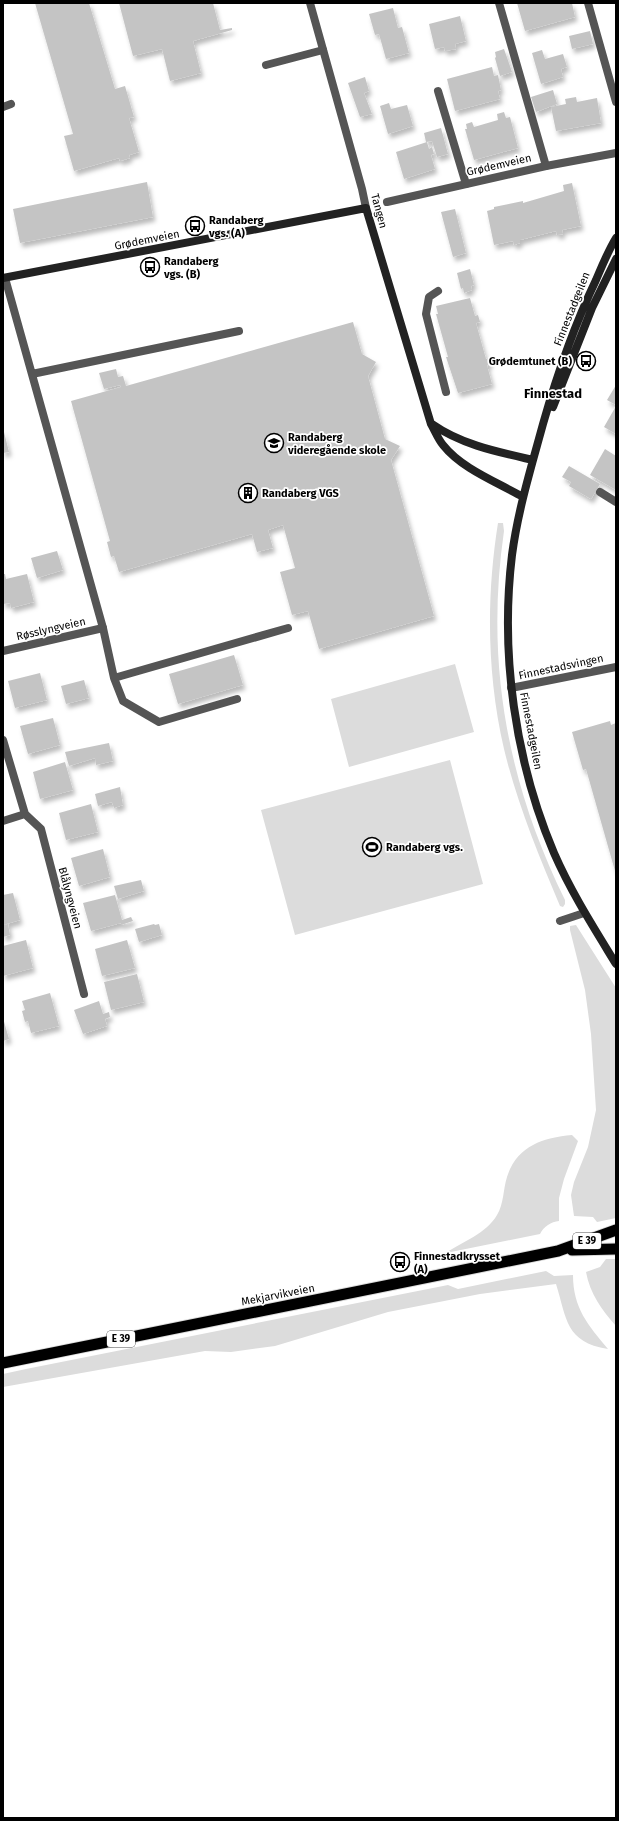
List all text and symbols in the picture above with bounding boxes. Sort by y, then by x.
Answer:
street label: Grødemveien [465,151,533,179]
street label: Tangen [368,192,390,230]
place label: Randaberg vgs. (A) [208,214,265,240]
bus stop icon: Randaberg vgs. (A) [184,215,206,237]
street label: Grødemveien [113,227,181,253]
place label: Randaberg vgs. (B) [163,255,220,281]
bus stop icon: Randaberg vgs. (B) [139,256,161,278]
street label: Finnestadgeilen [551,270,593,348]
bus stop icon: Grødemtunet (B) [575,350,597,372]
place label: Grødemtunet (B) [489,355,572,368]
district label: Finnestad [524,386,582,401]
place label: Randaberg videregående skole [287,431,386,457]
school or university icon: Randaberg videregående skole [263,432,285,454]
building icon: Randaberg VGS [237,482,259,504]
place label: Randaberg VGS [262,487,340,500]
street label: Røsslyngveien [15,615,87,643]
street label: Finnestadsvingen [517,652,605,682]
street label: Finnestadgeilen [517,691,545,771]
sports icon: Randaberg vgs. [361,836,383,858]
place label: Randaberg vgs. [386,841,463,854]
street label: Blålyngveien [56,866,84,930]
road number: E 39 [573,1233,601,1249]
place label: Finnestadkrysset (A) [414,1250,501,1276]
bus stop icon: Finnestadkrysset (A) [389,1251,411,1273]
street label: Mekjarvikveien [240,1282,316,1308]
road number: E 39 [107,1331,135,1347]

